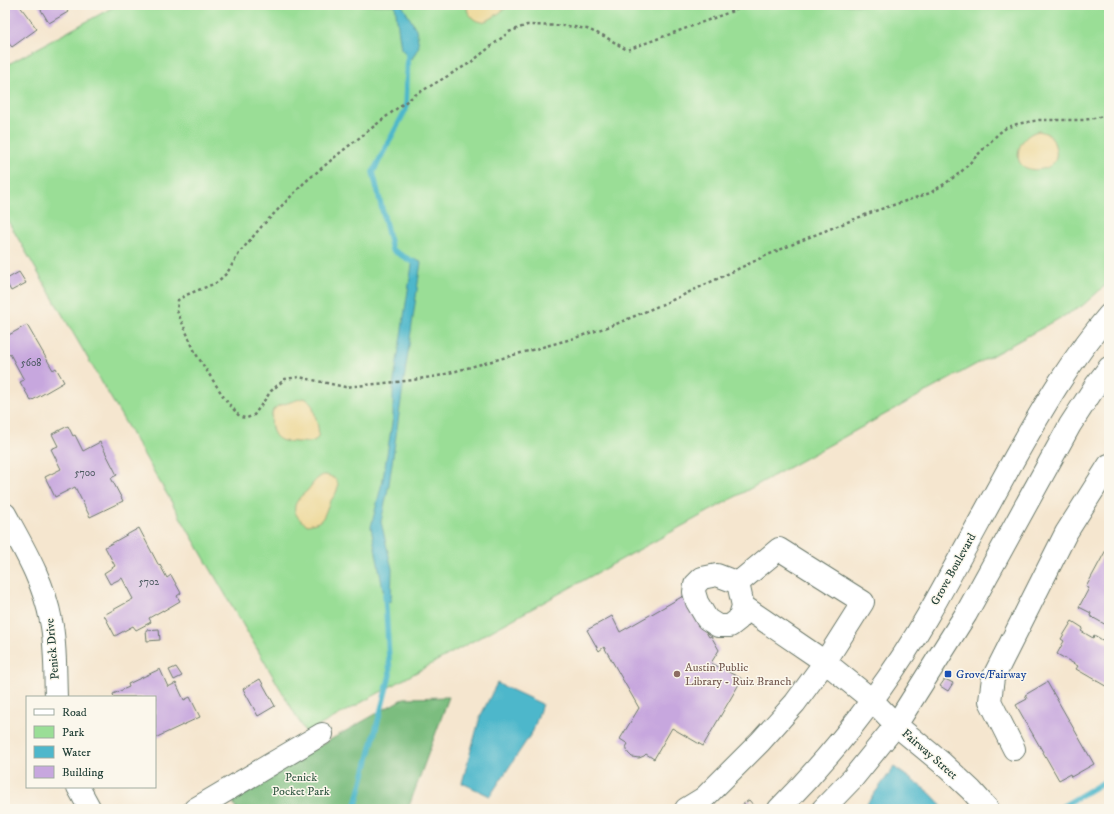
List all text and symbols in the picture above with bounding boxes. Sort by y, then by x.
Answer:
house number: 5608 [21,357,41,369]
house number: 5700 [74,467,96,479]
street label: Grove Boulevard [927,531,979,608]
house number: 5702 [139,576,159,588]
street label: Penick Drive [42,618,63,680]
place label: Austin Public Library - Ruiz Branch [685,660,792,689]
place label: Grove/Fairway [956,667,1027,682]
marker: Austin Public Library - Ruiz Branch [672,669,682,679]
marker: Grove/Fairway [943,669,953,679]
legend [26,696,156,788]
text: Road [62,705,87,720]
text: Park [62,725,84,740]
street label: Fairway Street [899,726,961,783]
text: Water [61,745,91,760]
text: Building [62,765,103,780]
park label: Penick Pocket Park [272,770,330,799]

